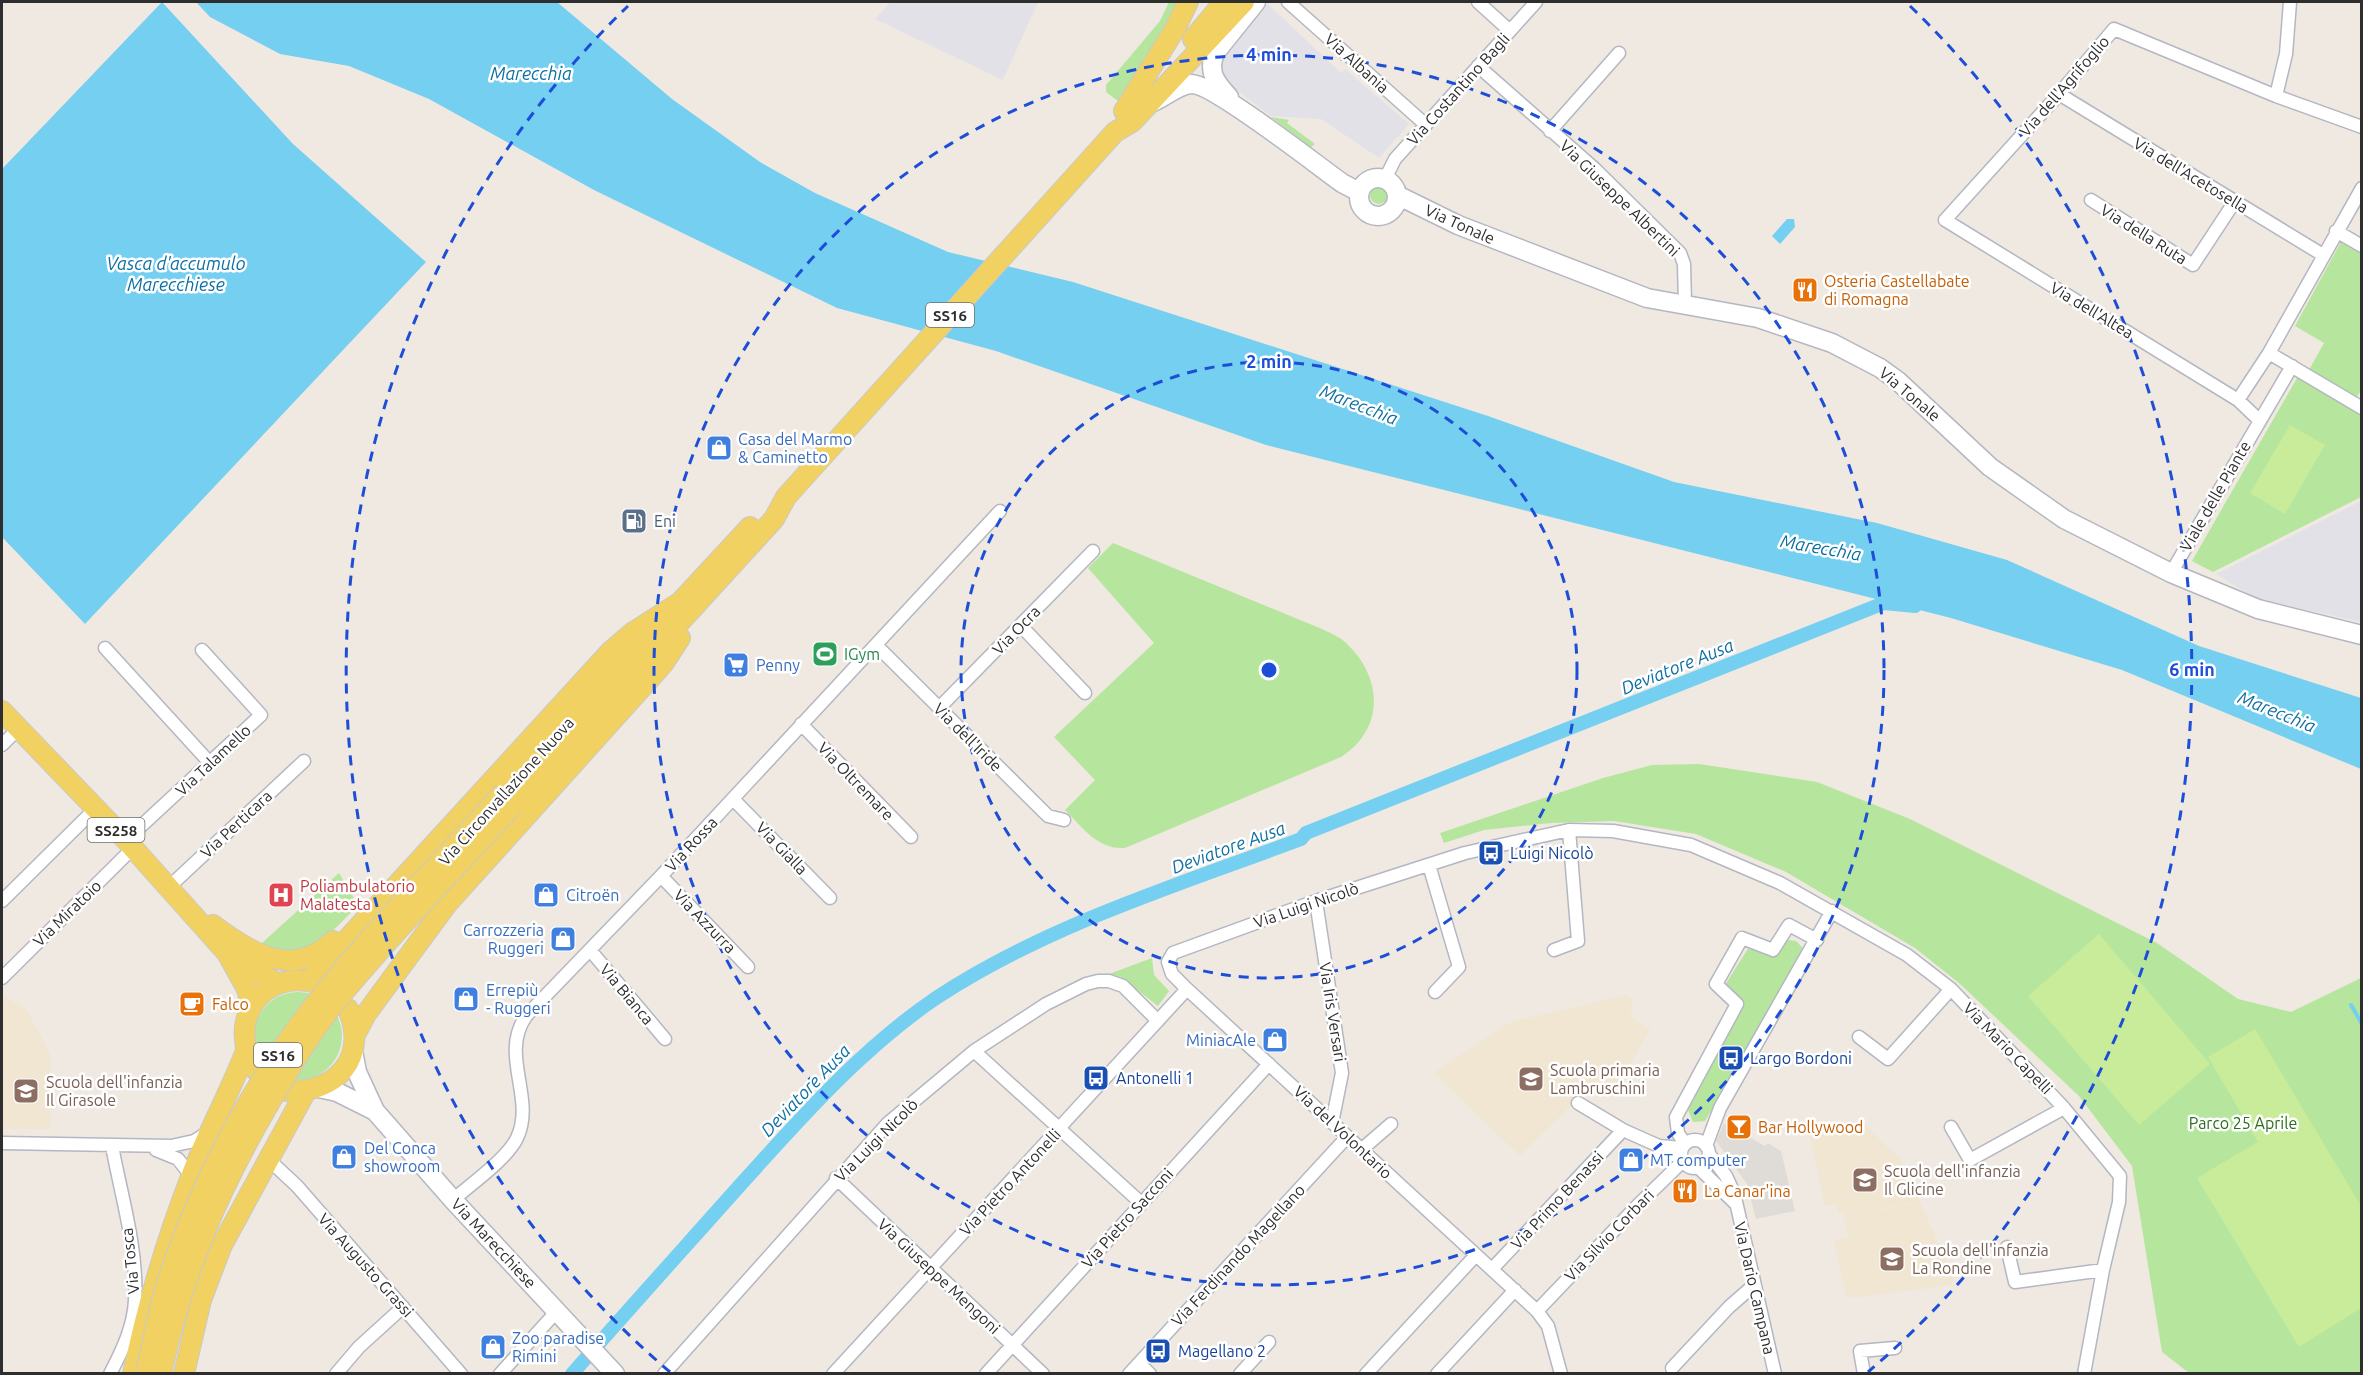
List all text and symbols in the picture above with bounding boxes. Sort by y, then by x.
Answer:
street label: Via Costantino Bagli [1403,29,1513,149]
street label: Via Albania [1321,30,1393,96]
street label: Via dell'Agrifoglio [2015,32,2113,140]
text: 4 min [1246,44,1292,64]
water label: Marecchia [490,63,572,83]
street label: Via dell'Acetosella [2130,134,2252,216]
street label: Via Giuseppe Albertini [1557,136,1683,260]
street label: Via della Ruta [2097,200,2191,268]
street label: Via Tonale [1422,201,1498,247]
water label: Vasca d'accumulo Marecchiese [107,253,246,294]
place label: Osteria Castellabate di Romagna [1824,272,1970,308]
restaurant icon: Osteria Castellabate di Romagna [1790,275,1820,305]
street label: Via dell'Altea [2047,278,2137,342]
road number: SS16 [926,303,974,327]
text: 2 min [1246,351,1292,371]
street label: Via Tonale [1876,363,1944,425]
water label: Marecchia [1317,380,1401,428]
place label: Casa del Marmo & Caminetto [738,430,852,466]
shop icon: Casa del Marmo & Caminetto [704,433,734,463]
street label: Viale delle Piante [2176,438,2254,554]
fuel station icon: Eni [619,506,649,536]
place label: Eni [654,512,676,530]
water label: Marecchia [1779,530,1863,564]
street label: Via Ocra [988,602,1044,658]
water label: Deviatore Ausa [1618,634,1736,698]
sports icon: IGym [810,639,840,669]
place label: IGym [844,645,880,663]
supermarket icon: Penny [721,650,751,680]
place label: Penny [756,656,800,674]
text: 6 min [2169,659,2215,679]
centre of rings [1259,660,1279,680]
water label: Marecchia [2235,686,2319,736]
street label: Via dell'Iride [930,699,1006,775]
street label: Via Circonvallazione Nuova [435,713,577,869]
street label: Via Talamello [172,721,254,799]
street label: Via Oltremare [814,738,898,824]
street label: Via Perticara [197,787,275,861]
street label: Via Rossa [661,813,721,875]
water label: Deviatore Ausa [1168,817,1288,877]
road number: SS258 [88,818,144,842]
street label: Via Gialla [753,818,811,878]
bus stop icon: Luigi Nicolò [1476,838,1506,868]
place label: Luigi Nicolò [1510,844,1594,862]
street label: Via Miratoio [29,876,105,950]
place label: Poliambulatorio Malatesta [300,877,415,913]
street label: Via Luigi Nicolò [1251,879,1361,931]
hospital icon: Poliambulatorio Malatesta [266,880,296,910]
shop icon: Citroën [531,880,561,910]
place label: Citroën [566,886,619,904]
street label: Via Azzurra [670,886,740,956]
place label: Carrozzeria Ruggeri [463,921,544,957]
shop icon: Carrozzeria Ruggeri [548,924,578,954]
street label: Via Bianca [596,960,658,1028]
street label: Via Iris Versari [1316,961,1350,1063]
place label: Errepiù - Ruggeri [486,981,551,1017]
shop icon: Errepiù - Ruggeri [451,984,481,1014]
cafe icon: Falco [177,989,207,1019]
place label: Falco [212,995,249,1013]
street label: Via Mario Capelli [1960,999,2056,1097]
shop icon: MiniacAle [1260,1025,1290,1055]
place label: MiniacAle [1186,1031,1256,1049]
water label: Deviatore Ausa [756,1040,854,1140]
road number: SS16 [254,1043,302,1067]
bus stop icon: Largo Bordoni [1716,1043,1746,1073]
place label: Largo Bordoni [1750,1049,1852,1067]
place label: Scuola primaria Lambruschini [1550,1061,1660,1097]
bus stop icon: Antonelli 1 [1081,1063,1111,1093]
school or university icon: Scuola primaria Lambruschini [1516,1064,1546,1094]
place label: Antonelli 1 [1116,1069,1194,1087]
place label: Scuola dell'infanzia Il Girasole [46,1073,183,1109]
school or university icon: Scuola dell'infanzia Il Girasole [11,1076,41,1106]
street label: Via del Volontario [1290,1082,1396,1182]
street label: Via Luigi Nicolò [831,1095,921,1185]
bar icon: Bar Hollywood [1724,1112,1754,1142]
park label: Parco 25 Aprile [2189,1114,2297,1132]
place label: Bar Hollywood [1758,1118,1863,1136]
street label: Via Pietro Antonelli [956,1125,1064,1239]
place label: Del Conca showroom [364,1139,440,1175]
shop icon: Del Conca showroom [329,1142,359,1172]
shop icon: MT computer [1616,1145,1646,1175]
street label: Via Primo Benassi [1507,1147,1607,1253]
place label: MT computer [1650,1151,1747,1169]
place label: Scuola dell'infanzia Il Glicine [1884,1162,2021,1198]
street label: Via Pietro Sacconi [1078,1164,1176,1272]
school or university icon: Scuola dell'infanzia Il Glicine [1850,1165,1880,1195]
restaurant icon: La Canar'ina [1670,1176,1700,1206]
street label: Via Ferdinando Magellano [1168,1180,1308,1330]
place label: La Canar'ina [1704,1182,1791,1200]
street label: Via Silvio Corbari [1561,1185,1657,1285]
street label: Via Marecchiese [448,1194,540,1292]
street label: Via Augusto Grassi [315,1209,417,1321]
street label: Via Giuseppe Mengoni [874,1215,1004,1337]
street label: Via Dario Campana [1731,1220,1779,1356]
street label: Via Tosca [118,1227,142,1295]
place label: Scuola dell'infanzia La Rondine [1912,1241,2049,1277]
school or university icon: Scuola dell'infanzia La Rondine [1877,1244,1907,1274]
place label: Zoo paradise Rimini [512,1329,604,1365]
shop icon: Zoo paradise Rimini [478,1332,508,1362]
bus stop icon: Magellano 2 [1143,1336,1173,1366]
place label: Magellano 2 [1178,1342,1266,1360]

